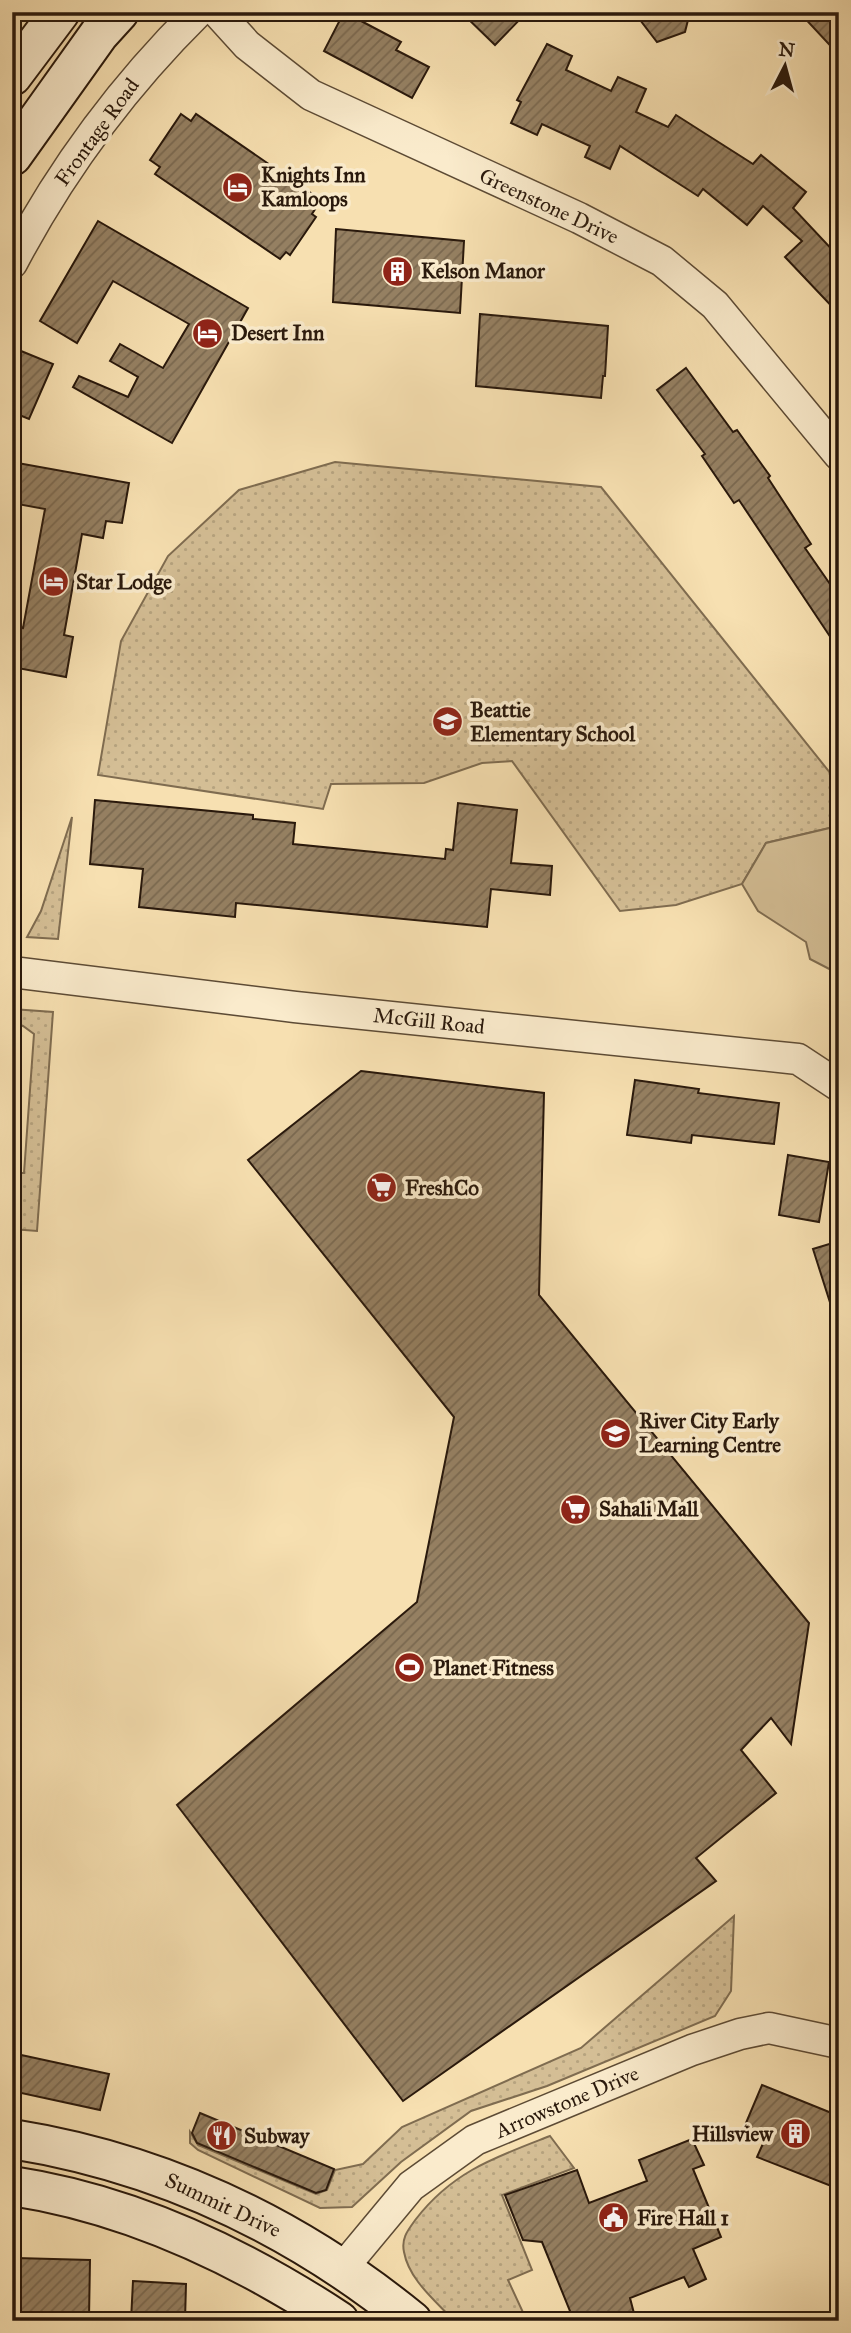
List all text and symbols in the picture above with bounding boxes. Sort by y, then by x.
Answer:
north arrow [750,32,820,102]
text: N [778,37,796,62]
street label: Frontage Road [49,73,145,191]
place label: Knights Inn Kamloops [261,162,366,212]
street label: Greenstone Drive [475,162,623,250]
hotel icon: Knights Inn Kamloops [221,170,255,204]
building icon: Kelson Manor [381,254,415,288]
place label: Kelson Manor [421,258,546,284]
hotel icon: Desert Inn [191,316,225,350]
place label: Desert Inn [231,320,325,346]
hotel icon: Star Lodge [36,565,70,599]
place label: Star Lodge [76,569,172,595]
place label: Beattie Elementary School [470,697,636,747]
school or university icon: Beattie Elementary School [430,705,464,739]
street label: McGill Road [372,1002,487,1040]
supermarket icon: FreshCo [365,1171,399,1205]
place label: FreshCo [405,1175,479,1201]
place label: River City Early Learning Centre [639,1408,781,1458]
school or university icon: River City Early Learning Centre [599,1416,633,1450]
supermarket icon: Sahali Mall [559,1492,593,1526]
place label: Sahali Mall [599,1496,700,1522]
sports icon: Planet Fitness [393,1651,427,1685]
place label: Planet Fitness [433,1655,554,1681]
street label: Arrowstone Drive [490,2060,643,2144]
building icon: Hillsview [779,2117,813,2151]
restaurant icon: Subway [204,2119,238,2153]
place label: Hillsview [692,2121,774,2147]
place label: Subway [244,2123,311,2149]
street label: Summit Drive [161,2167,285,2243]
public building icon: Fire Hall 1 [597,2201,631,2235]
place label: Fire Hall 1 [637,2205,729,2231]

